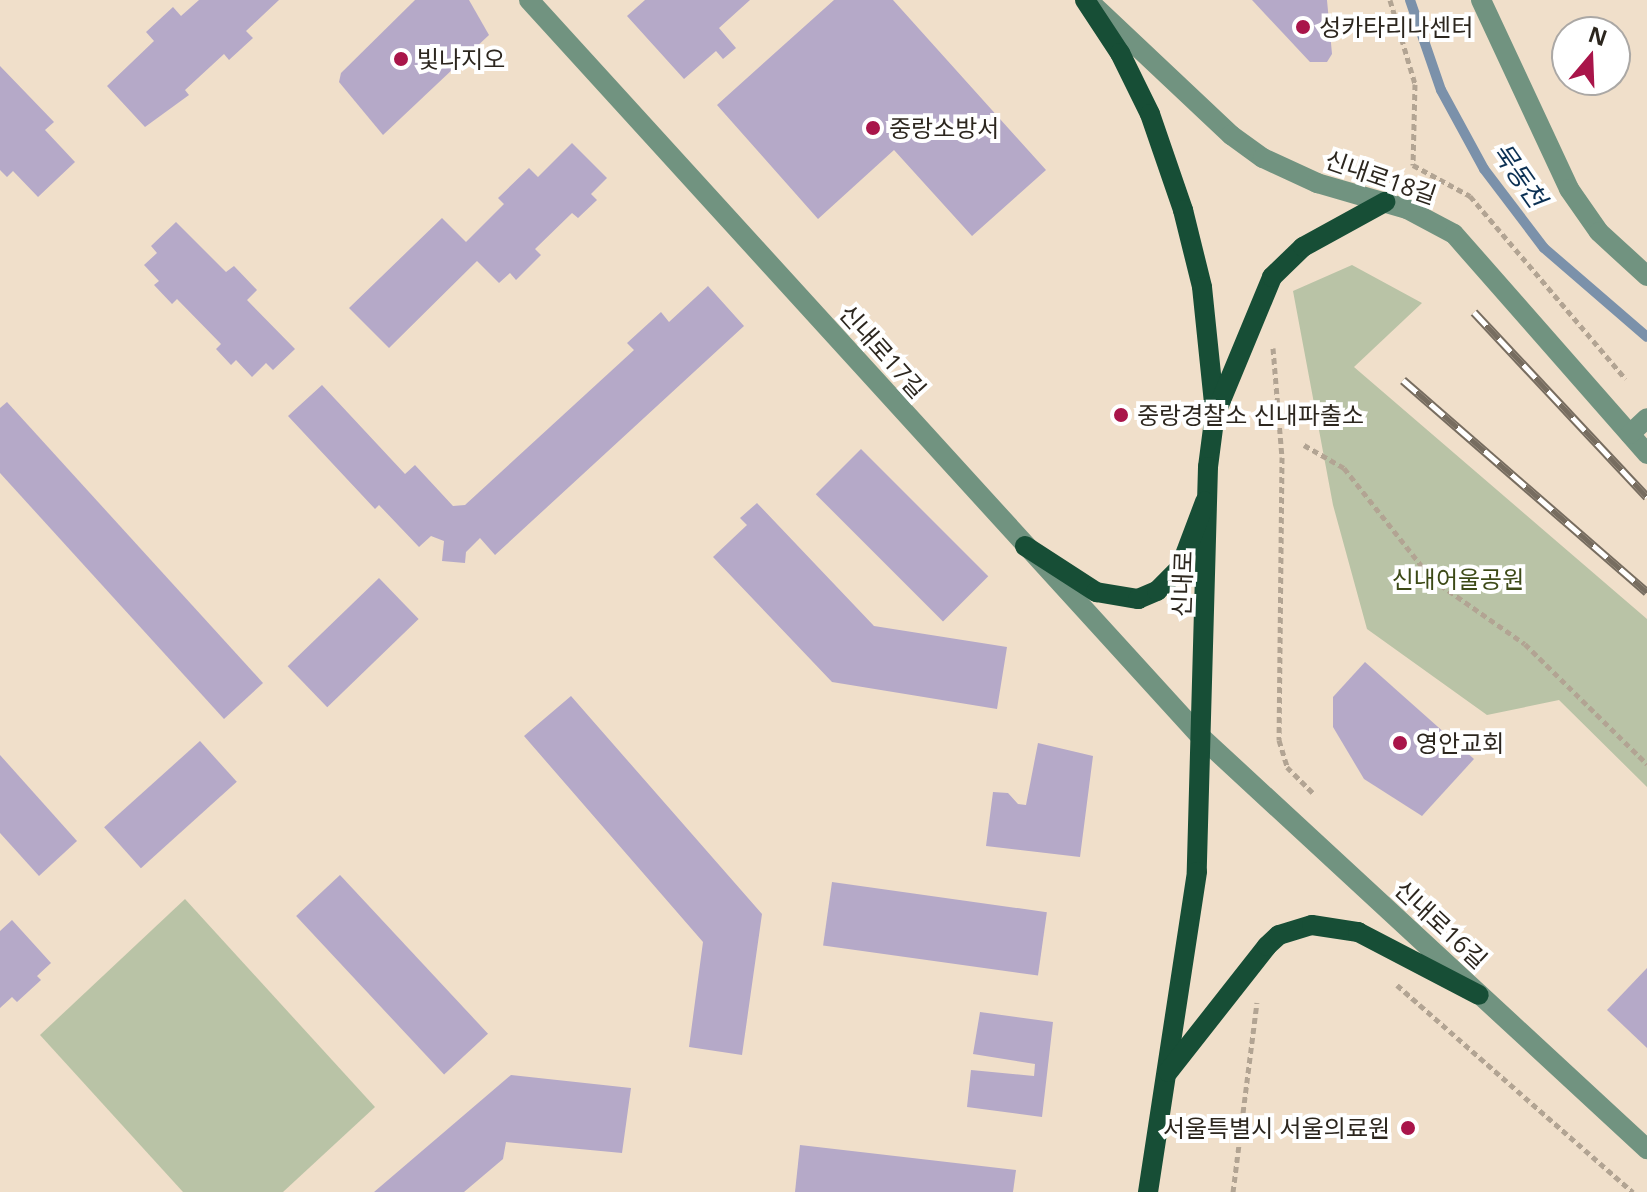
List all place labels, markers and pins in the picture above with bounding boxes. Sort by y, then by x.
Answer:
place label: 성카타리나센터 [1319,13,1474,41]
marker: 성카타리나센터 [1294,18,1312,36]
place label: 빛나지오 [417,45,505,73]
marker: 빛나지오 [392,50,410,68]
place label: 중랑소방서 [889,114,999,142]
marker: 중랑소방서 [864,119,882,137]
place label: 중랑경찰소 신내파출소 [1137,401,1364,429]
marker: 중랑경찰소 신내파출소 [1112,406,1130,424]
place label: 영안교회 [1416,729,1504,757]
marker: 영안교회 [1391,734,1409,752]
place label: 서울특별시 서울의료원 [1163,1114,1390,1142]
marker: 서울특별시 서울의료원 [1397,1117,1419,1139]

